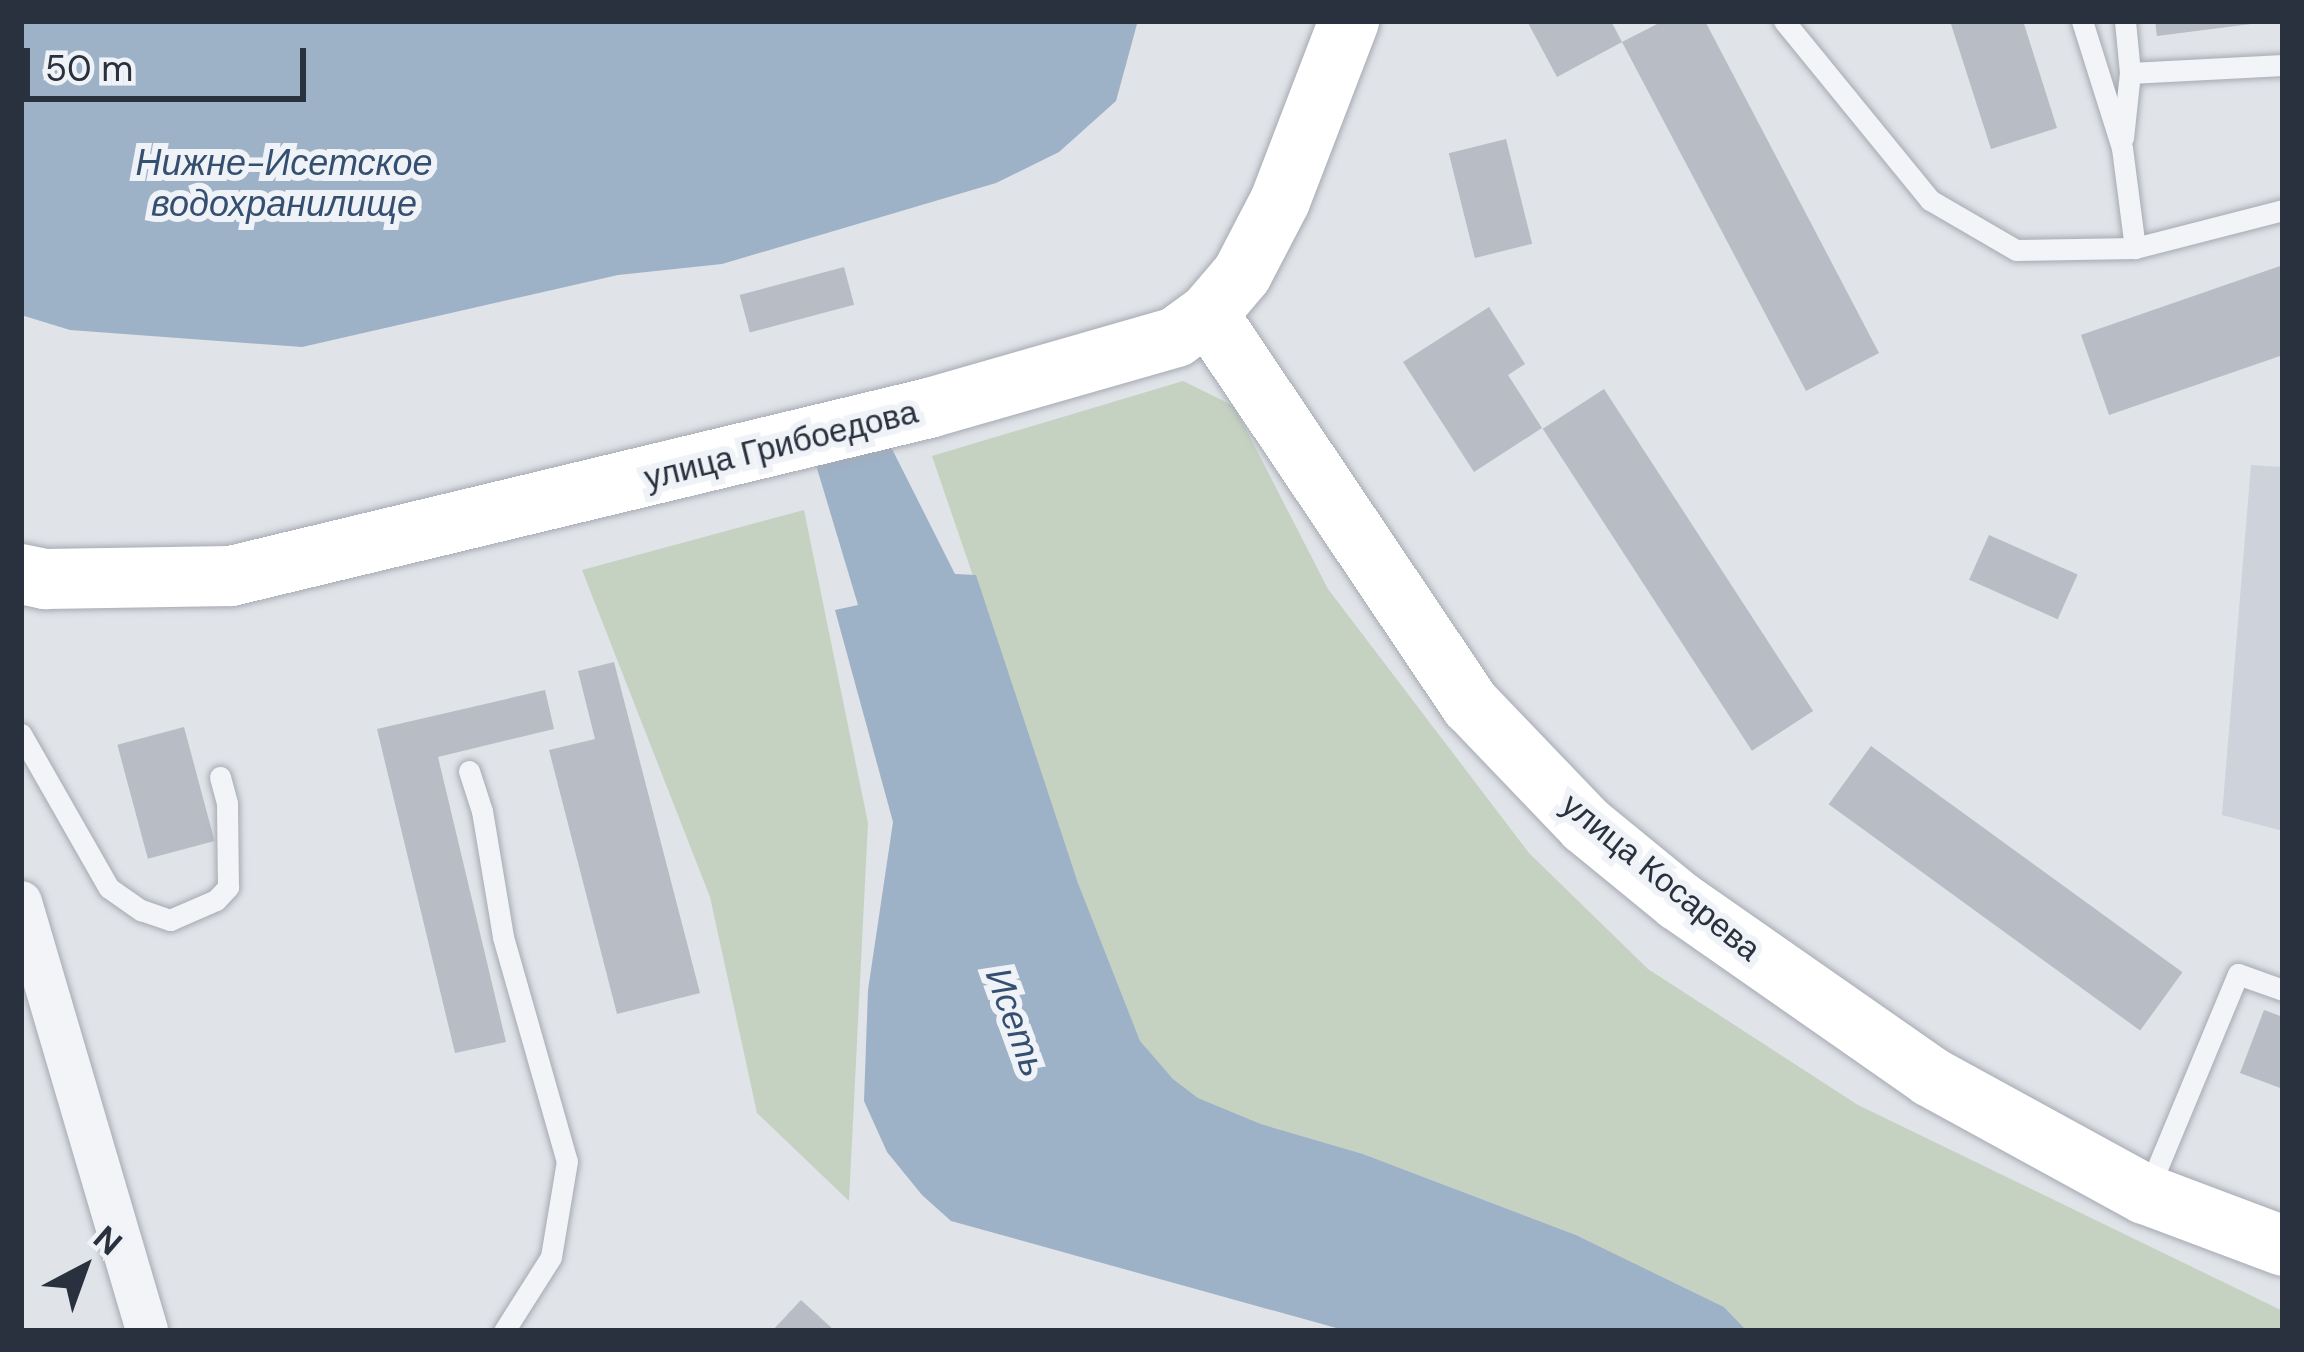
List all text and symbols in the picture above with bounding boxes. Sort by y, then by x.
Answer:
scale bar [30,24,312,98]
text: 50 m [45,45,133,92]
water label: Нижне-Исетское водохранилище [135,140,433,225]
street label: улица Грибоедова [640,392,922,498]
street label: улица Косарева [1554,785,1768,969]
water label: Исеть [977,962,1055,1082]
north arrow [24,1208,144,1328]
text: N [85,1216,131,1265]

